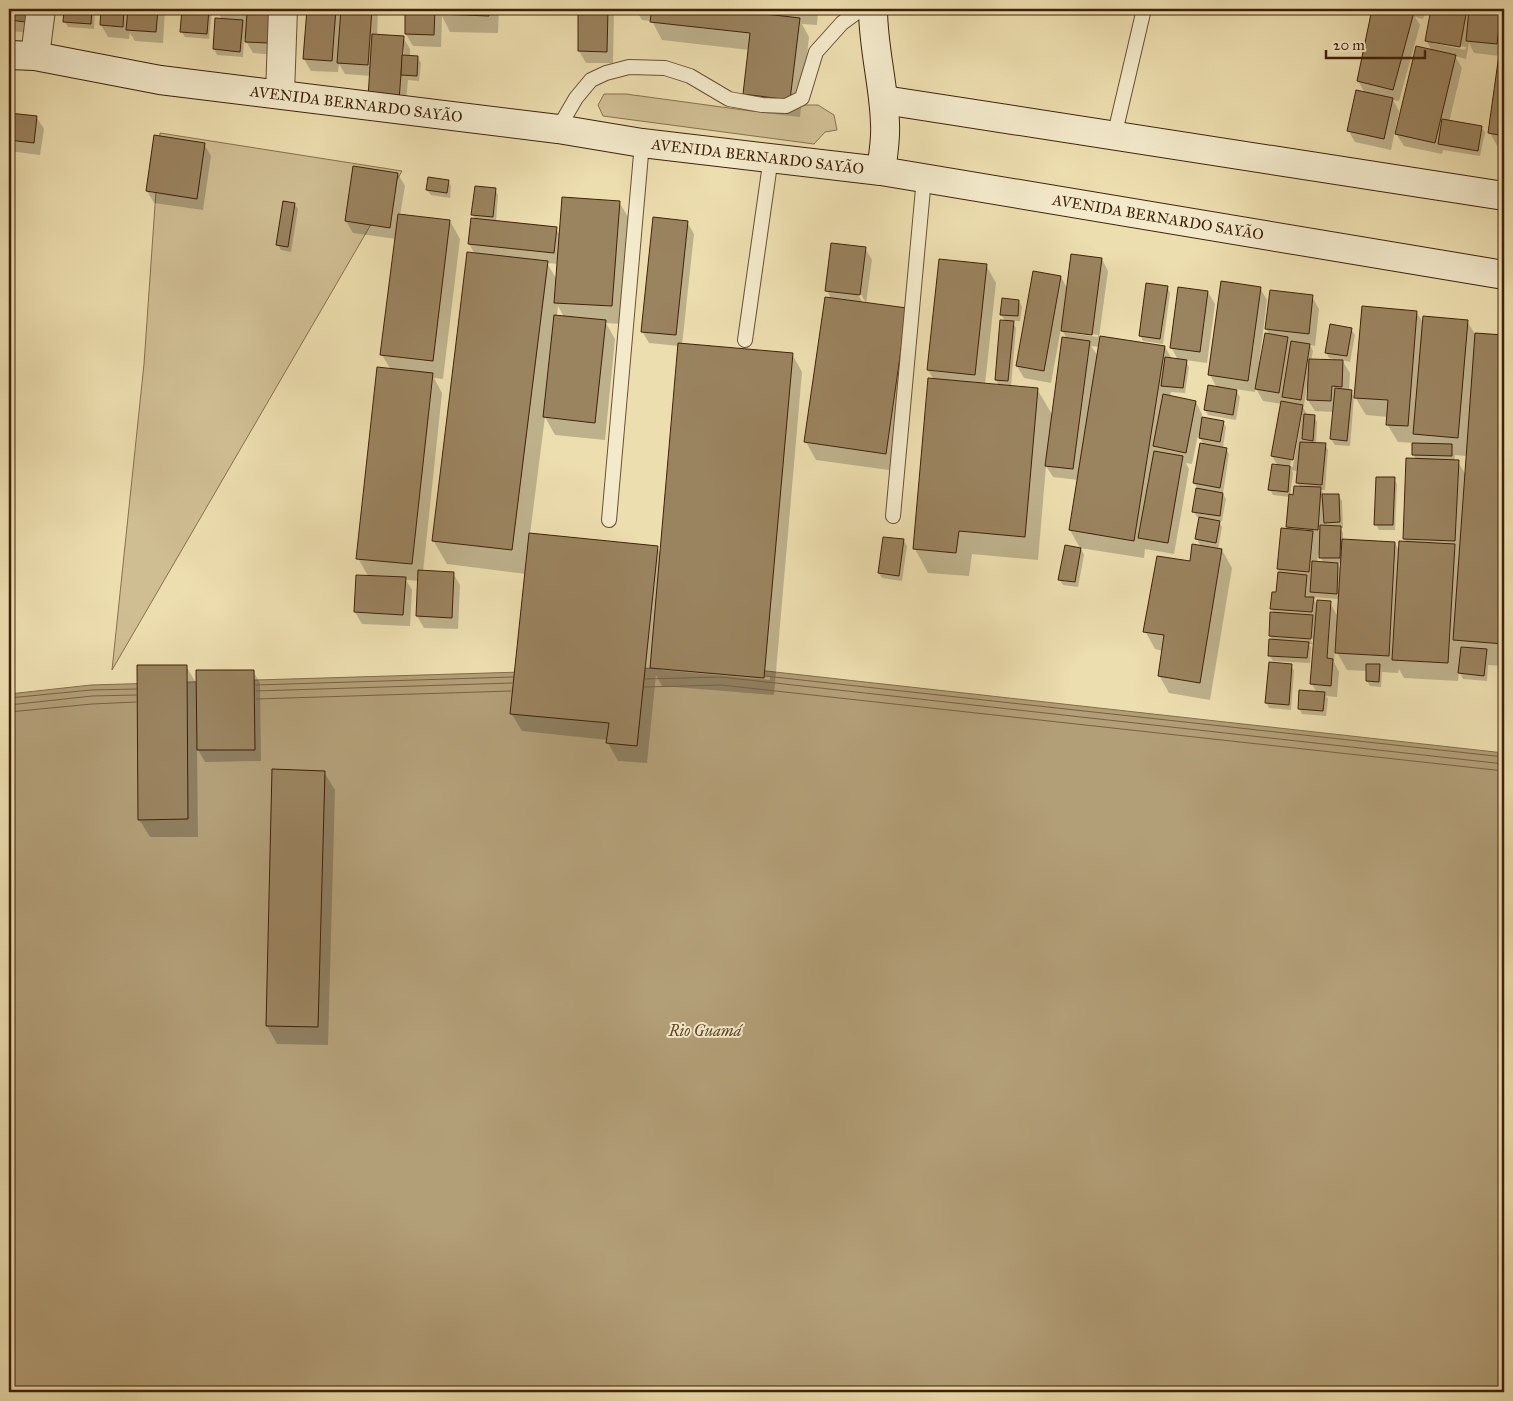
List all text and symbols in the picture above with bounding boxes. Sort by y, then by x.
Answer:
scale bar [1326,28,1424,60]
text: 20 m [1333,36,1365,54]
street label: AVENIDA BERNARDO SAYÃO [248,82,463,126]
street label: AVENIDA BERNARDO SAYÃO [649,135,865,178]
street label: AVENIDA BERNARDO SAYÃO [1050,191,1265,244]
water label: Rio Guamá [668,1021,744,1040]

